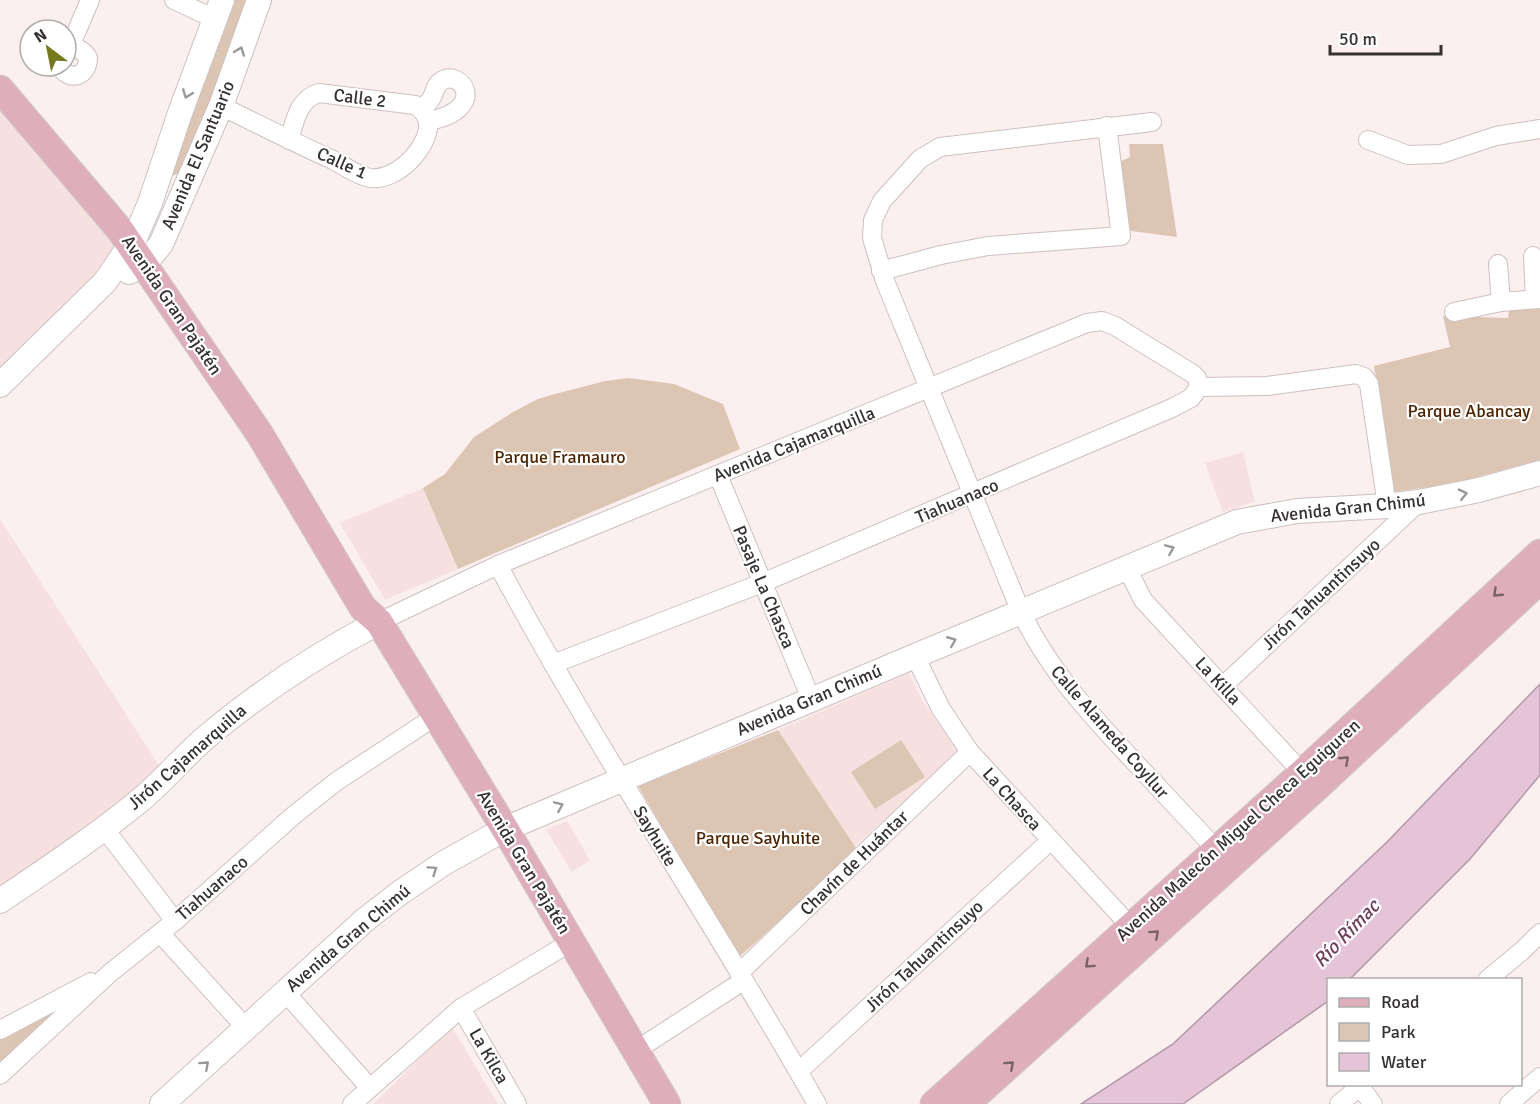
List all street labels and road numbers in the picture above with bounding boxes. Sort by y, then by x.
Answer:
street label: Avenida El Santuario [157,77,239,233]
street label: Calle 2 [332,84,388,112]
street label: Calle 1 [313,142,371,184]
street label: Avenida Gran Pajatén [117,231,227,379]
street label: Avenida Cajamarquilla [710,401,878,487]
street label: Tiahuanaco [912,474,1002,528]
street label: Avenida Gran Chimú [1269,489,1427,527]
street label: Pasaje La Chasca [728,522,800,652]
street label: Jirón Tahuantinsuyo [1257,533,1385,655]
street label: La Killa [1190,652,1246,710]
street label: Avenida Gran Chimú [733,659,885,741]
street label: Calle Alameda Coyllur [1046,661,1174,803]
street label: Jirón Cajamarquilla [123,699,251,815]
street label: Avenida Malecón Miguel Checa Eguiguren [1111,714,1365,946]
street label: La Chasca [978,763,1046,835]
street label: Avenida Gran Pajatén [472,786,576,938]
street label: Sayhuite [628,802,682,870]
street label: Chavín de Huántar [795,806,913,920]
street label: Tiahuanaco [171,851,253,925]
street label: Avenida Gran Chimú [281,880,415,996]
street label: Jirón Tahuantinsuyo [860,895,988,1017]
street label: La Kilca [464,1024,514,1088]

